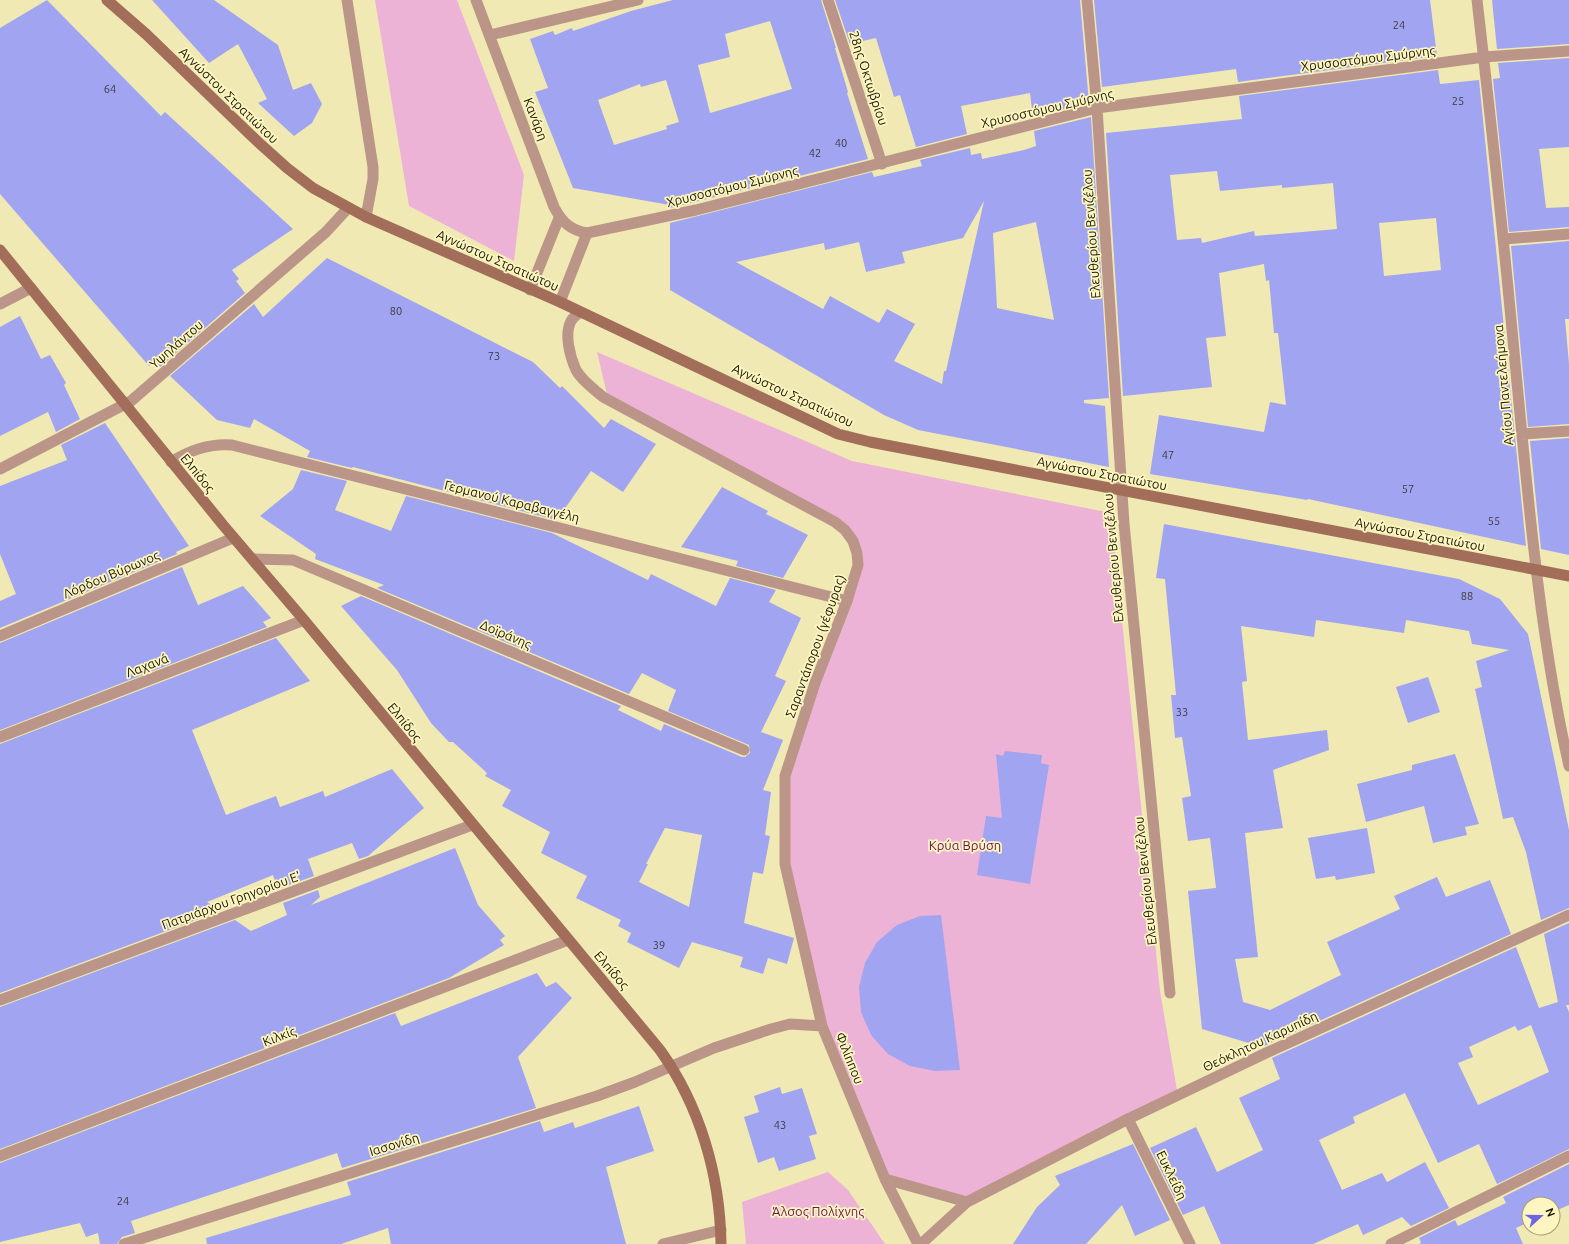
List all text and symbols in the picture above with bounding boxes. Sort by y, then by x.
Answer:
house number: 24 [1393,19,1405,31]
street label: 28ης Οκτωβρίου [846,29,891,127]
street label: Χρυσοστόμου Σμύρνης [1300,43,1436,74]
street label: Αγνώστου Στρατιώτου [177,44,281,146]
house number: 64 [104,83,116,95]
street label: Χρυσοστόμου Σμύρνης [980,86,1115,131]
house number: 25 [1452,95,1464,107]
street label: Κανάρη [521,96,551,142]
house number: 40 [835,137,847,149]
house number: 42 [809,147,821,159]
street label: Χρυσοστόμου Σμύρνης [665,163,800,210]
street label: Ελευθερίου Βενιζέλου [1080,169,1103,299]
street label: Αγνώστου Στρατιώτου [435,227,561,293]
house number: 80 [390,305,402,317]
street label: Υψηλάντου [147,317,205,371]
street label: Αγίου Παντελεήμονα [1491,324,1515,446]
house number: 73 [488,350,500,362]
street label: Αγνώστου Στρατιώτου [730,361,856,429]
house number: 47 [1162,449,1174,461]
street label: Ελπίδος [177,451,218,496]
street label: Αγνώστου Στρατιώτου [1036,454,1168,492]
street label: Γερμανού Καραβαγγέλη [443,477,581,525]
house number: 57 [1402,483,1414,495]
street label: Ελευθερίου Βενιζέλου [1100,493,1127,623]
street label: Αγνώστου Στρατιώτου [1354,515,1486,553]
house number: 55 [1488,515,1500,527]
street label: Λόρδου Βύρωνος [61,547,162,602]
street label: Σαραντάπορου (γέφυρας) [783,573,848,720]
house number: 88 [1461,590,1473,602]
street label: Δοϊράνης [478,617,534,652]
street label: Λαχανά [124,650,170,679]
street label: Ελπίδος [384,700,425,745]
house number: 33 [1176,706,1188,718]
street label: Ελευθερίου Βενιζέλου [1131,816,1160,946]
park label: Κρύα Βρύση [929,838,1001,852]
street label: Πατριάρχου Γρηγορίου Ε' [160,868,302,932]
house number: 39 [653,939,665,951]
street label: Ελπίδος [591,948,632,993]
street label: Θεόκλητου Καρυπίδη [1200,1008,1320,1074]
street label: Κιλκίς [261,1023,298,1050]
street label: Φιλίππου [833,1030,867,1086]
house number: 43 [774,1119,786,1131]
street label: Ιασoνίδη [367,1130,421,1158]
street label: Ευκλείδη [1154,1148,1190,1202]
house number: 24 [117,1195,129,1207]
north arrow [1521,1196,1561,1236]
park label: Άλσος Πολίχνης [772,1204,864,1219]
text: N [1543,1206,1557,1218]

